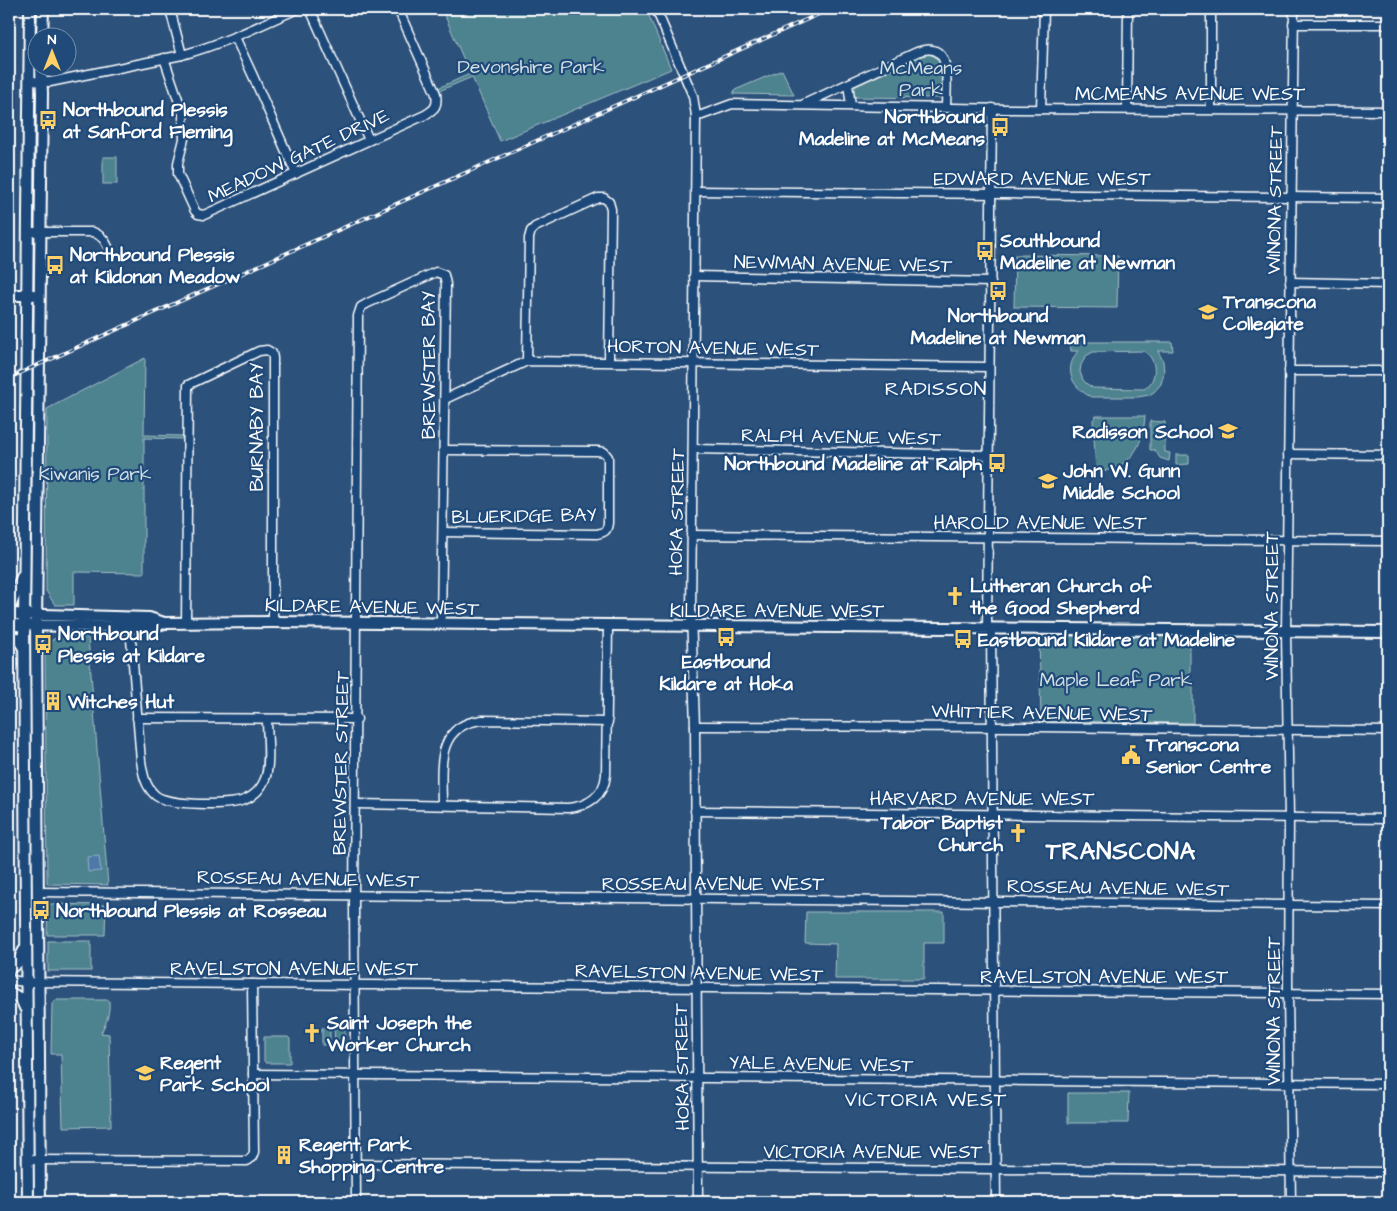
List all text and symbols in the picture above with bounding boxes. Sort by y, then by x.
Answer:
north arrow [28,28,78,78]
text: N [48,30,57,50]
park label: Devonshire Park [458,54,605,81]
park label: McMeans Park [880,55,962,104]
street label: MCMEANS AVENUE WEST [1075,81,1305,108]
place label: Northbound Plessis at Sanford Fleming [62,97,233,147]
street label: MEADOW GATE DRIVE [203,102,394,210]
place label: Northbound Madeline at McMeans [799,104,985,153]
bus stop icon: Northbound Plessis at Sanford Fleming [37,109,59,131]
bus stop icon: Northbound Madeline at McMeans [989,116,1011,138]
street label: WINONA STREET [1261,125,1290,275]
street label: EDWARD AVENUE WEST [934,166,1151,193]
place label: Southbound Madeline at Newman [999,228,1176,277]
bus stop icon: Southbound Madeline at Newman [974,240,996,262]
place label: Northbound Plessis at Kildonan Meadow [69,242,240,291]
street label: NEWMAN AVENUE WEST [734,249,953,280]
bus stop icon: Northbound Plessis at Kildonan Meadow [44,254,66,276]
bus stop icon: Northbound Madeline at Newman [987,280,1009,302]
place label: Transcona Collegiate [1222,289,1316,339]
street label: BREWSTER BAY [416,291,443,439]
school or university icon: Transcona Collegiate [1197,301,1219,323]
place label: Northbound Madeline at Newman [910,303,1086,352]
street label: HORTON AVENUE WEST [607,333,819,364]
street label: BURNABY BAY [244,363,271,491]
district label: RADISSON [885,375,987,403]
place label: Radisson School [1072,419,1213,446]
school or university icon: Radisson School [1217,420,1239,442]
street label: RALPH AVENUE WEST [741,422,941,453]
street label: HOKA STREET [663,448,692,576]
place label: Northbound Madeline at Ralph [724,451,983,478]
bus stop icon: Northbound Madeline at Ralph [986,452,1008,474]
place label: John W. Gunn Middle School [1062,458,1181,507]
park label: Kiwanis Park [39,461,152,488]
school or university icon: John W. Gunn Middle School [1037,470,1059,492]
street label: BLUERIDGE BAY [451,502,597,531]
street label: HAROLD AVENUE WEST [934,510,1147,537]
street label: WINONA STREET [1259,531,1286,681]
place label: Lutheran Church of the Good Shepherd [969,573,1152,622]
church icon: Lutheran Church of the Good Shepherd [944,585,966,607]
street label: KILDARE AVENUE WEST [265,592,480,623]
street label: KILDARE AVENUE WEST [670,598,884,625]
place label: Northbound Plessis at Kildare [58,621,206,670]
bus stop icon: Eastbound Kildare at Hoka [715,626,737,648]
place label: Eastbound Kildare at Madeline [978,627,1236,654]
bus stop icon: Eastbound Kildare at Madeline [952,628,974,650]
bus stop icon: Northbound Plessis at Kildare [32,633,54,655]
place label: Eastbound Kildare at Hoka [659,649,793,698]
park label: Maple Leaf Park [1040,667,1193,694]
street label: BREWSTER STREET [326,670,357,856]
place label: Witches Hut [67,689,174,716]
building icon: Witches Hut [42,690,64,712]
street label: WHITTIER AVENUE WEST [931,698,1153,729]
place label: Transcona Senior Centre [1145,732,1272,781]
public building icon: Transcona Senior Centre [1120,744,1142,766]
street label: HARVARD AVENUE WEST [870,786,1095,813]
place label: Tabor Baptist Church [880,810,1004,859]
church icon: Tabor Baptist Church [1007,822,1029,844]
district label: TRANSCONA [1045,835,1196,869]
street label: ROSSEAU AVENUE WEST [197,864,420,895]
street label: ROSSEAU AVENUE WEST [602,871,824,898]
street label: ROSSEAU AVENUE WEST [1007,873,1230,904]
place label: Northbound Plessis at Rosseau [56,898,327,925]
bus stop icon: Northbound Plessis at Rosseau [30,899,52,921]
street label: WINONA STREET [1261,936,1288,1086]
street label: RAVELSTON AVENUE WEST [170,956,418,983]
street label: RAVELSTON AVENUE WEST [575,958,823,989]
street label: RAVELSTON AVENUE WEST [980,964,1228,991]
street label: HOKA STREET [668,1003,697,1131]
place label: Saint Joseph the Worker Church [326,1010,473,1059]
church icon: Saint Joseph the Worker Church [301,1022,323,1044]
street label: YALE AVENUE WEST [729,1049,913,1080]
place label: Regent Park School [160,1050,270,1099]
school or university icon: Regent Park School [134,1062,156,1084]
district label: VICTORIA WEST [845,1086,1007,1114]
place label: Regent Park Shopping Centre [298,1132,445,1182]
street label: VICTORIA AVENUE WEST [764,1139,983,1166]
building icon: Regent Park Shopping Centre [273,1144,295,1166]

